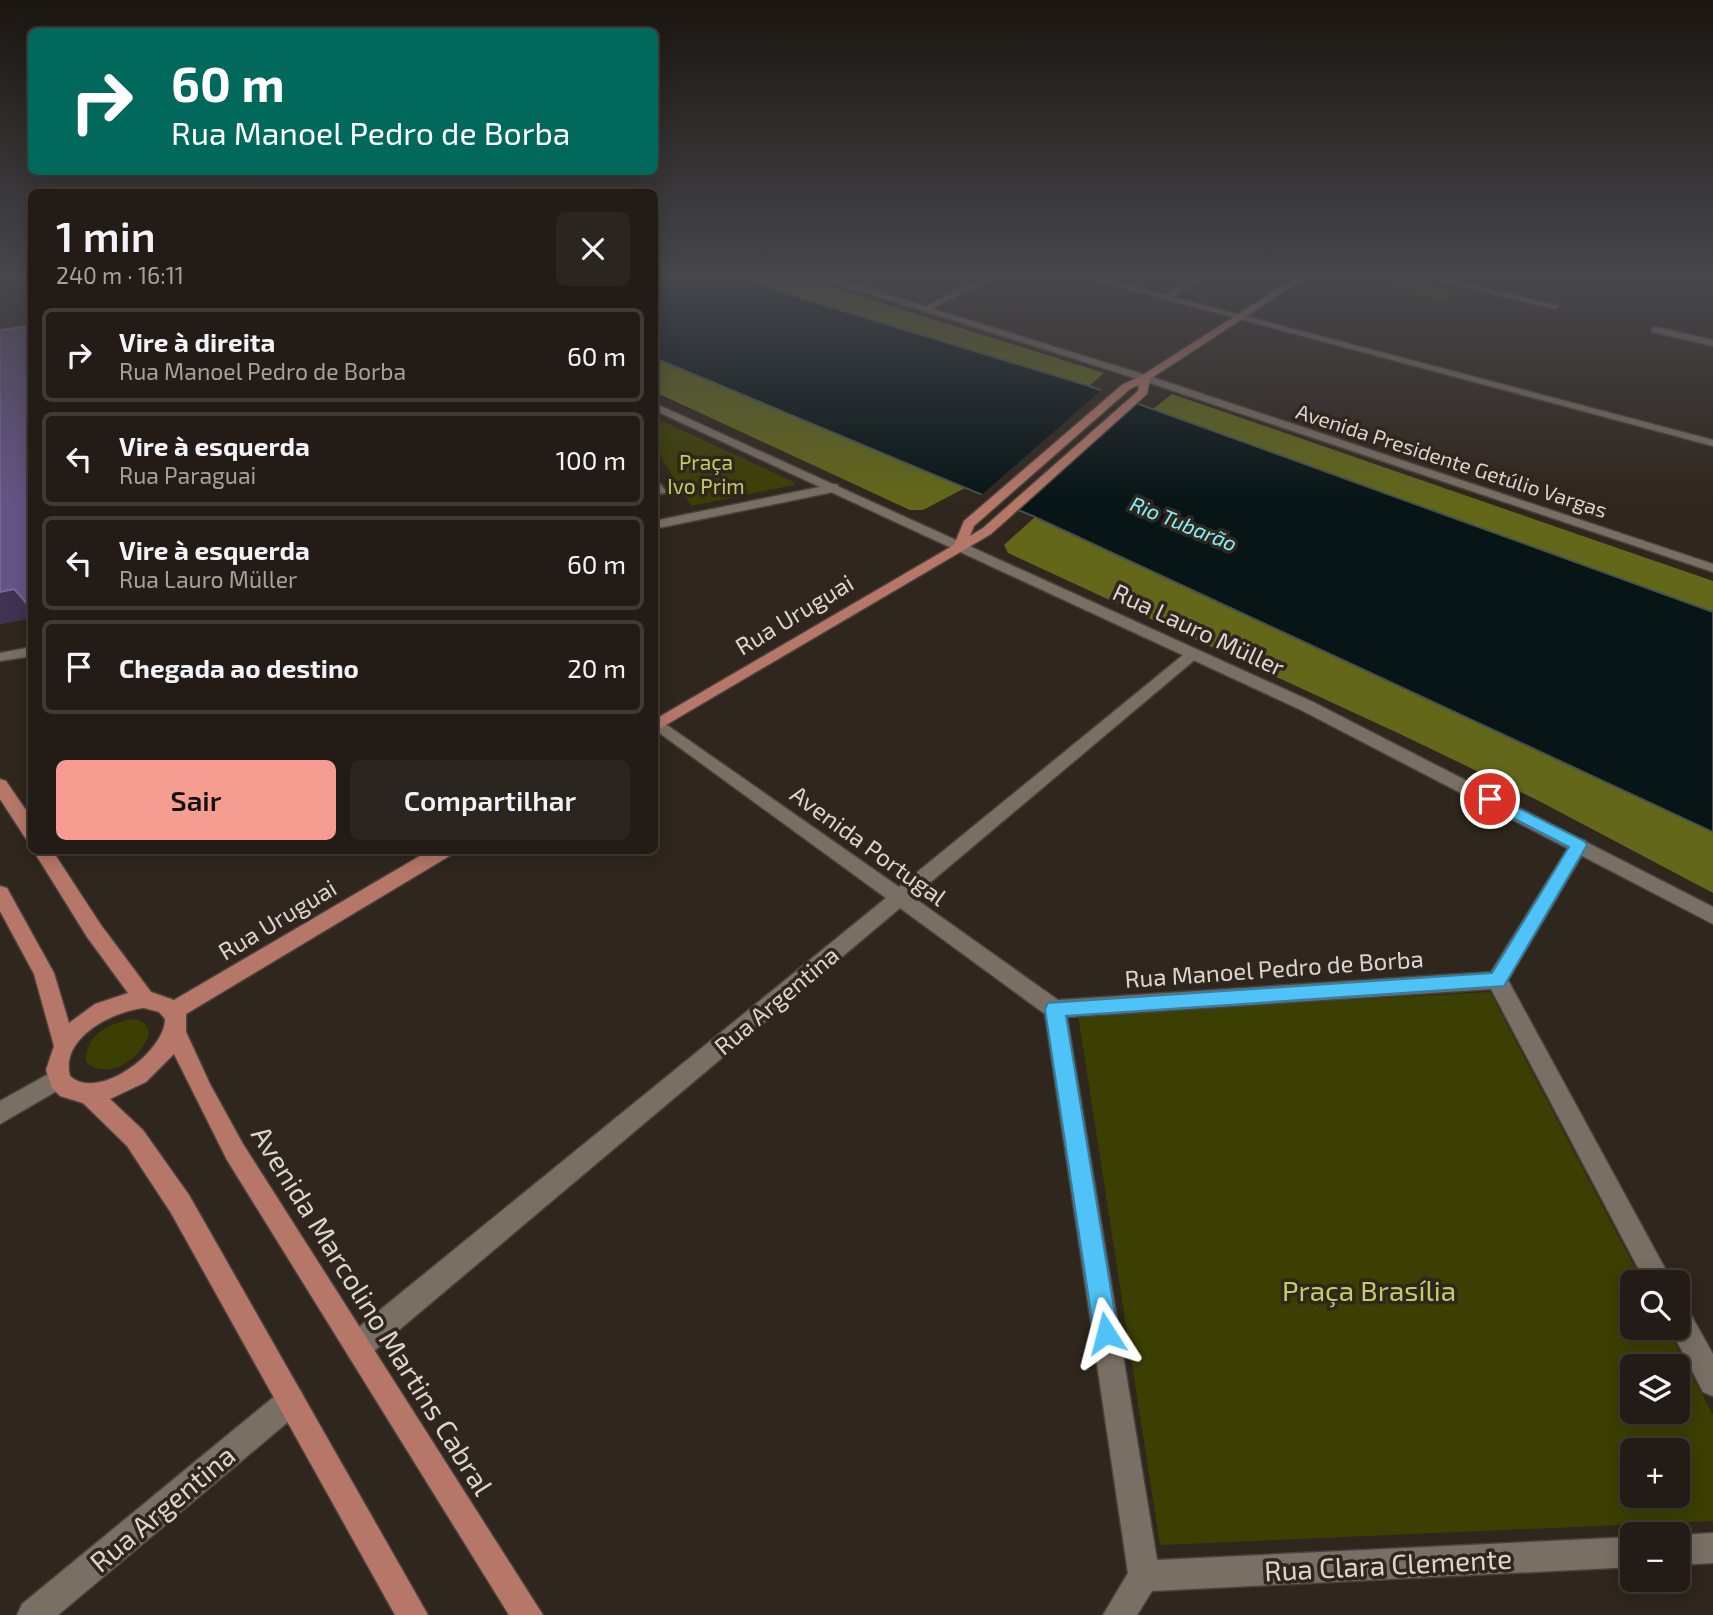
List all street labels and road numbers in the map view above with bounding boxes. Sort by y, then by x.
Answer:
street label: Avenida Presidente Getúlio Vargas [1293,398,1611,522]
street label: Rua Uruguai [730,567,858,661]
street label: Rua Lauro Müller [1109,577,1290,682]
street label: Avenida Portugal [785,779,953,911]
street label: Rua Uruguai [213,872,341,966]
street label: Rua Argentina [708,940,844,1060]
street label: Rua Manoel Pedro de Borba [1124,943,1424,993]
street label: Avenida Marcolino Martins Cabral [245,1119,501,1501]
street label: Rua Argentina [83,1438,241,1578]
street label: Rua Clara Clemente [1263,1541,1513,1587]

